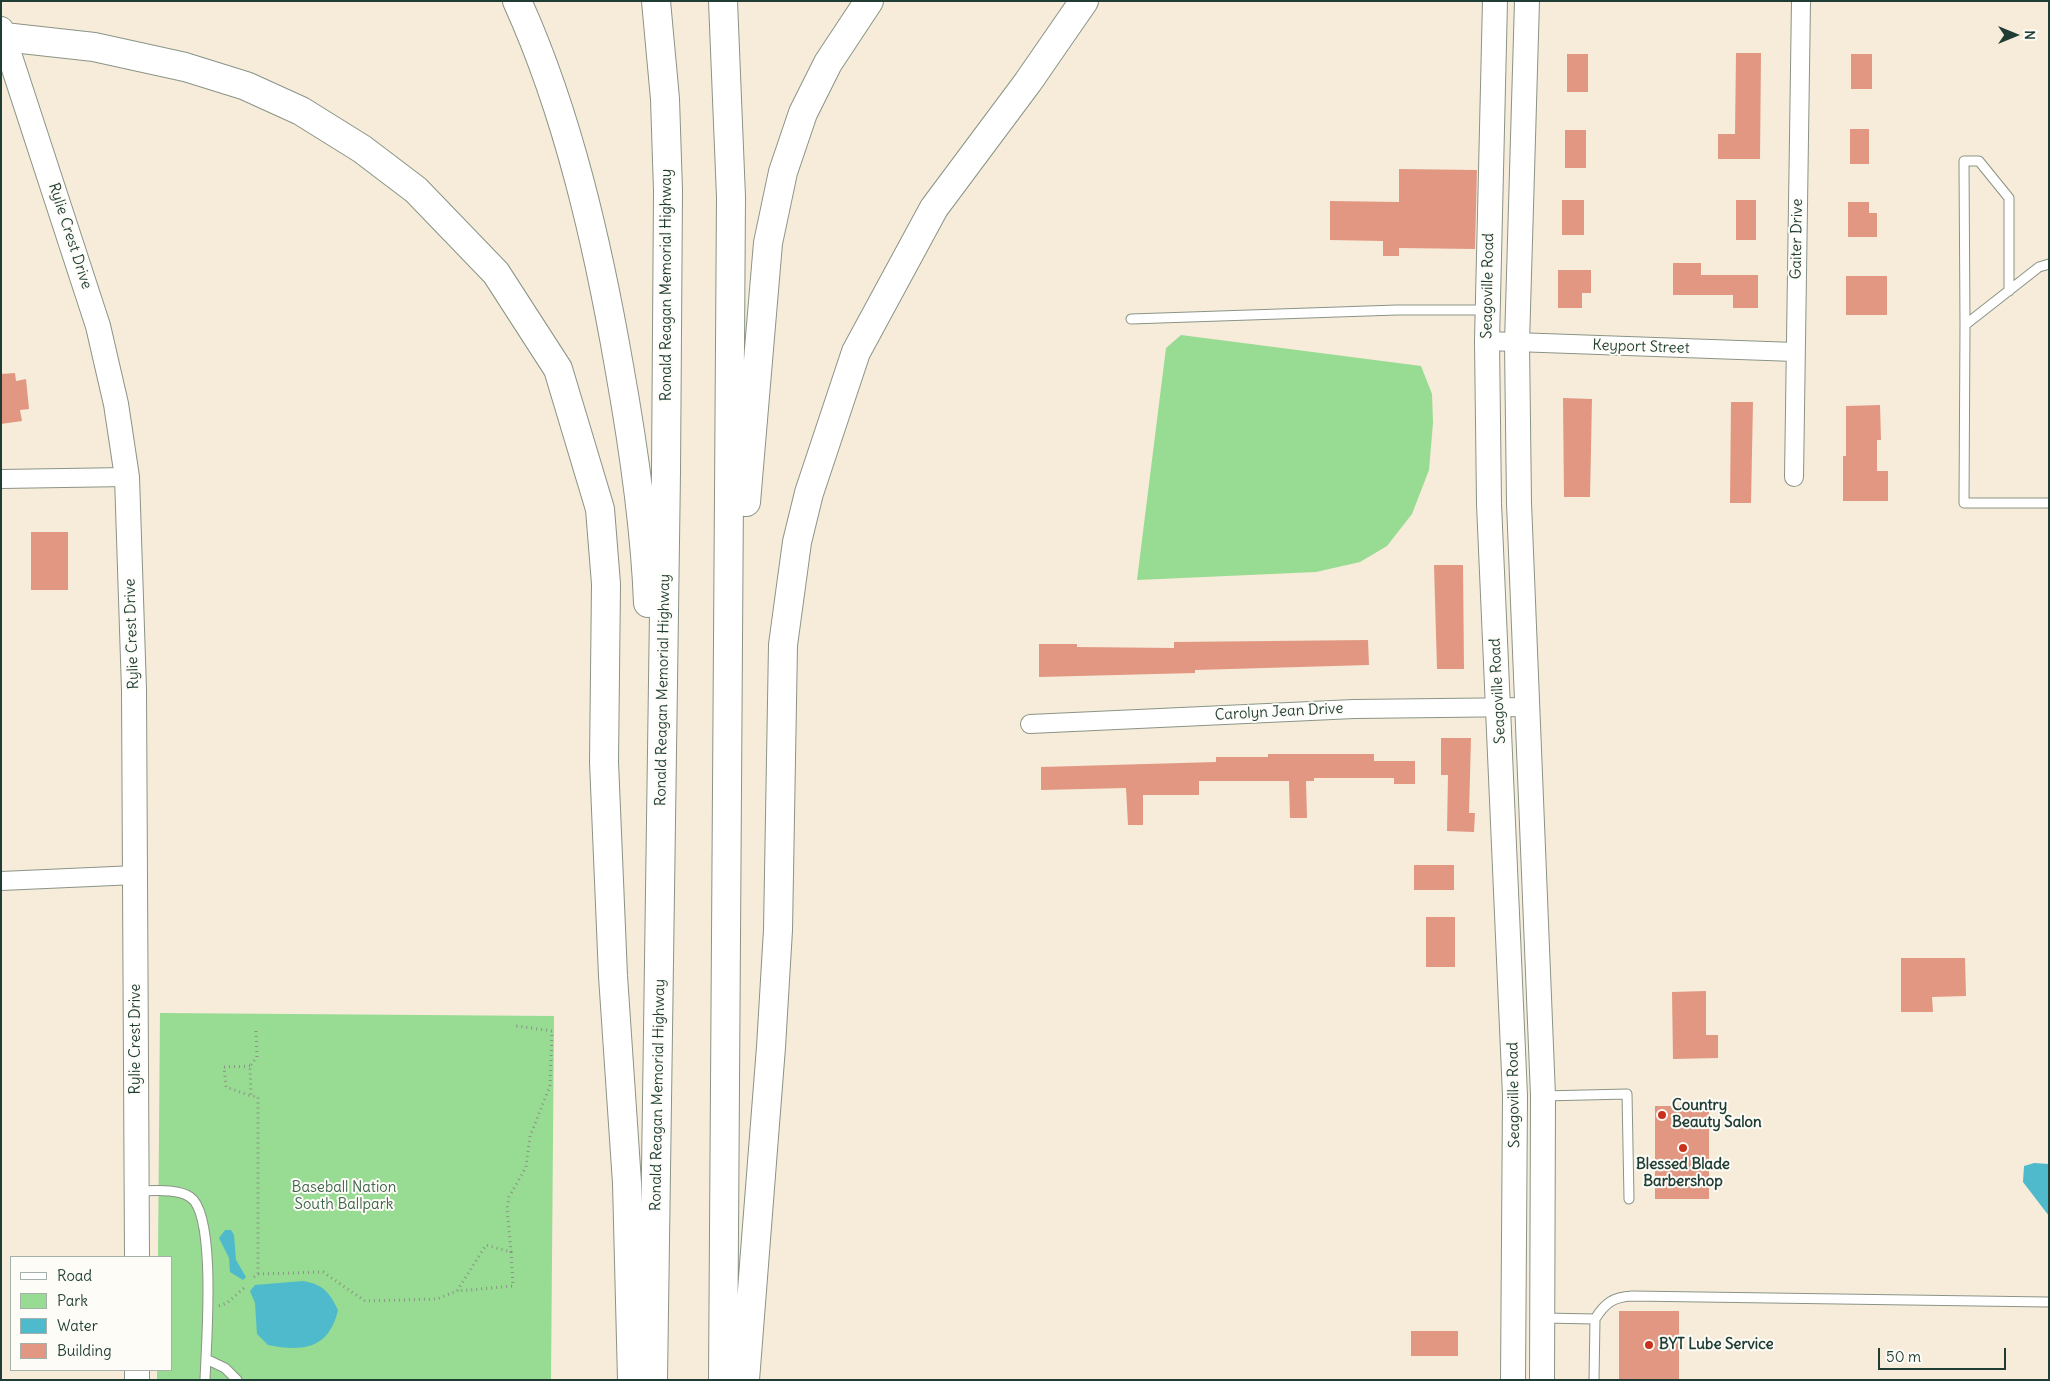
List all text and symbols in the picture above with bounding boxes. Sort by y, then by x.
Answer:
north arrow [1990,10,2040,60]
text: N [2021,30,2039,40]
street label: Ronald Reagan Memorial Highway [658,169,676,401]
street label: Rylie Crest Drive [44,181,96,291]
street label: Gaiter Drive [1787,198,1807,280]
street label: Seagoville Road [1478,233,1498,339]
street label: Keyport Street [1592,336,1690,358]
street label: Ronald Reagan Memorial Highway [652,574,674,806]
street label: Rylie Crest Drive [121,578,143,690]
street label: Seagoville Road [1486,638,1510,744]
street label: Carolyn Jean Drive [1214,700,1344,724]
street label: Ronald Reagan Memorial Highway [647,979,669,1211]
street label: Rylie Crest Drive [127,984,145,1094]
street label: Seagoville Road [1504,1042,1524,1148]
place label: Country Beauty Salon [1672,1097,1762,1132]
marker: Country Beauty Salon [1656,1109,1668,1121]
marker: Blessed Blade Barbershop [1677,1142,1689,1154]
place label: Blessed Blade Barbershop [1636,1156,1730,1191]
park label: Baseball Nation South Ballpark [292,1179,396,1214]
legend [10,1256,172,1371]
text: Road [57,1266,92,1285]
text: Park [57,1291,88,1310]
text: Water [57,1316,98,1335]
place label: BYT Lube Service [1659,1336,1774,1354]
scale bar [1880,1338,2008,1370]
marker: BYT Lube Service [1643,1339,1655,1351]
text: Building [57,1341,112,1360]
text: 50 m [1886,1347,1921,1366]

